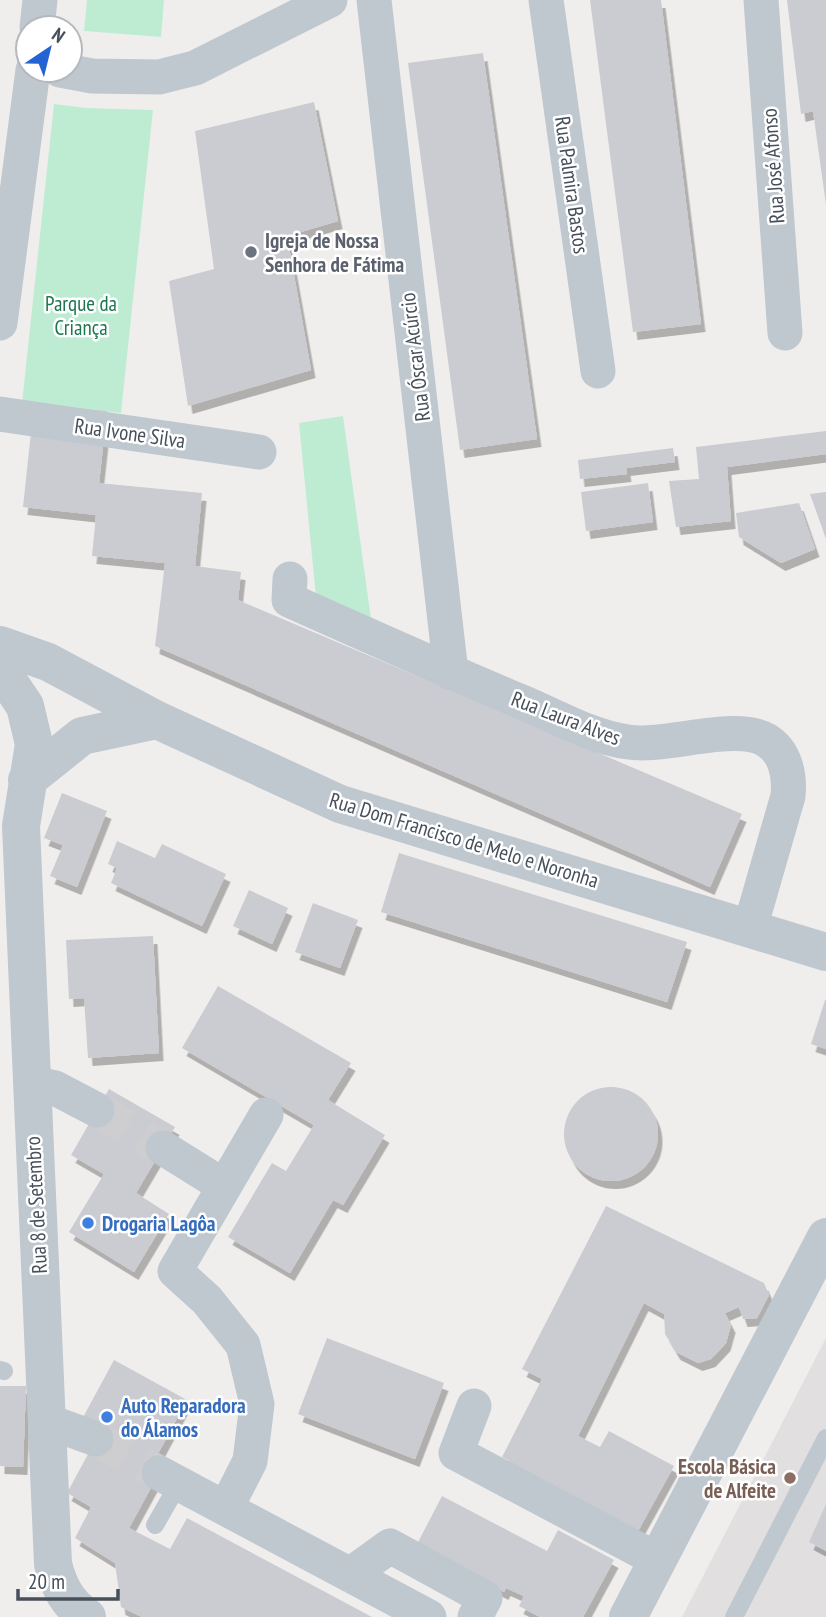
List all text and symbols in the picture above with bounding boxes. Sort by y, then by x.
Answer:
north arrow [14,14,84,84]
text: N [48,22,70,48]
street label: Rua José Afonso [756,107,790,225]
street label: Rua Palmira Bastos [549,115,595,255]
place label: Igreja de Nossa Senhora de Fátima [265,227,404,278]
marker: Igreja de Nossa Senhora de Fátima [243,244,259,260]
park label: Parque da Criança [45,290,117,341]
street label: Rua Óscar Acúrcio [394,291,436,423]
street label: Rua Ivone Silva [73,412,187,454]
street label: Rua Laura Alves [508,685,624,751]
street label: Rua Dom Francisco de Melo e Noronha [326,786,602,894]
street label: Rua 8 de Setembro [19,1136,53,1274]
place label: Drogaria Lagôa [102,1210,216,1237]
marker: Drogaria Lagôa [80,1215,96,1231]
place label: Auto Reparadora do Álamos [120,1392,246,1443]
marker: Auto Reparadora do Álamos [99,1409,115,1425]
place label: Escola Básica de Alfeite [678,1453,776,1504]
marker: Escola Básica de Alfeite [782,1470,798,1486]
scale bar [18,1558,117,1602]
text: 20 m [28,1568,65,1595]

